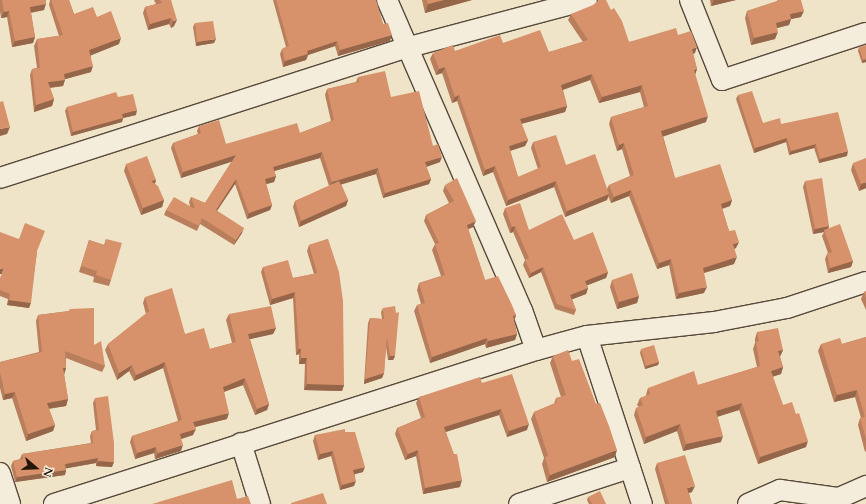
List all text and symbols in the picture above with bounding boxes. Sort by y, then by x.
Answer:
north arrow [16,448,56,488]
text: N [39,465,56,479]

